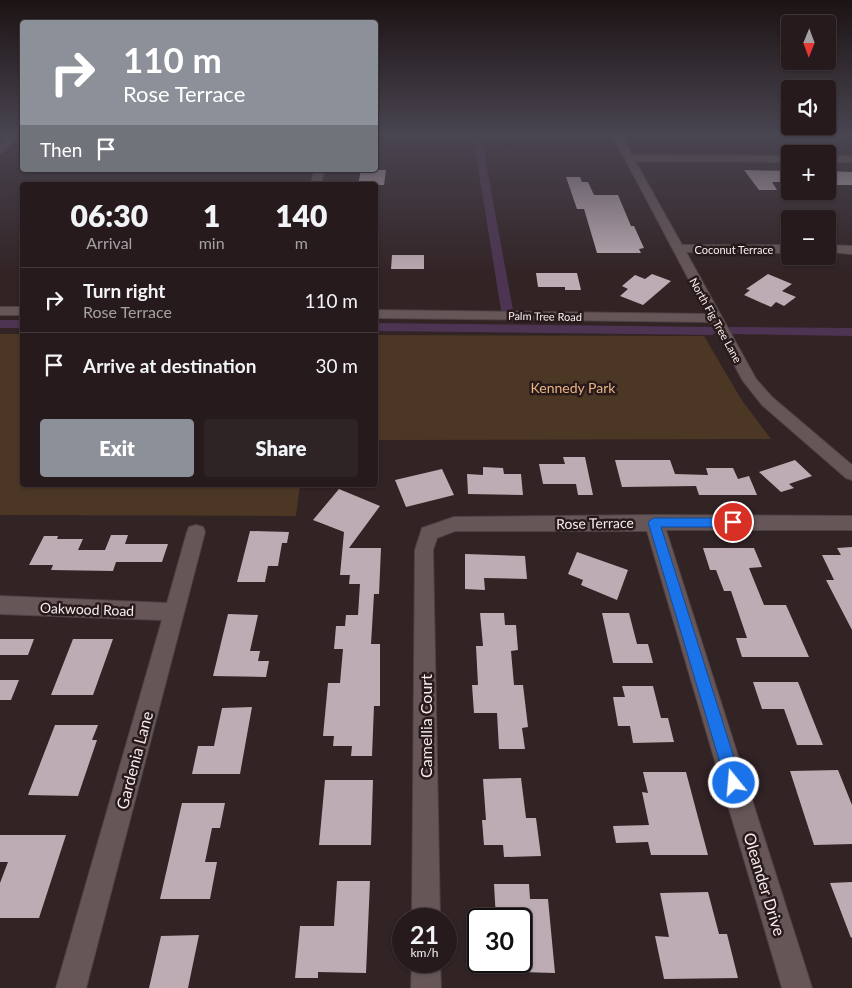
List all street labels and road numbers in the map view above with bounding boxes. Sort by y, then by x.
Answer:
street label: Coconut Terrace [695,243,774,256]
street label: North Fig Tree Lane [687,275,745,365]
street label: Palm Tree Road [508,309,582,323]
street label: Rose Terrace [556,514,634,532]
street label: Oakwood Road [40,599,134,619]
street label: Camellia Court [416,674,435,778]
street label: Gardenia Lane [112,709,156,811]
street label: Oleander Drive [740,830,790,938]

